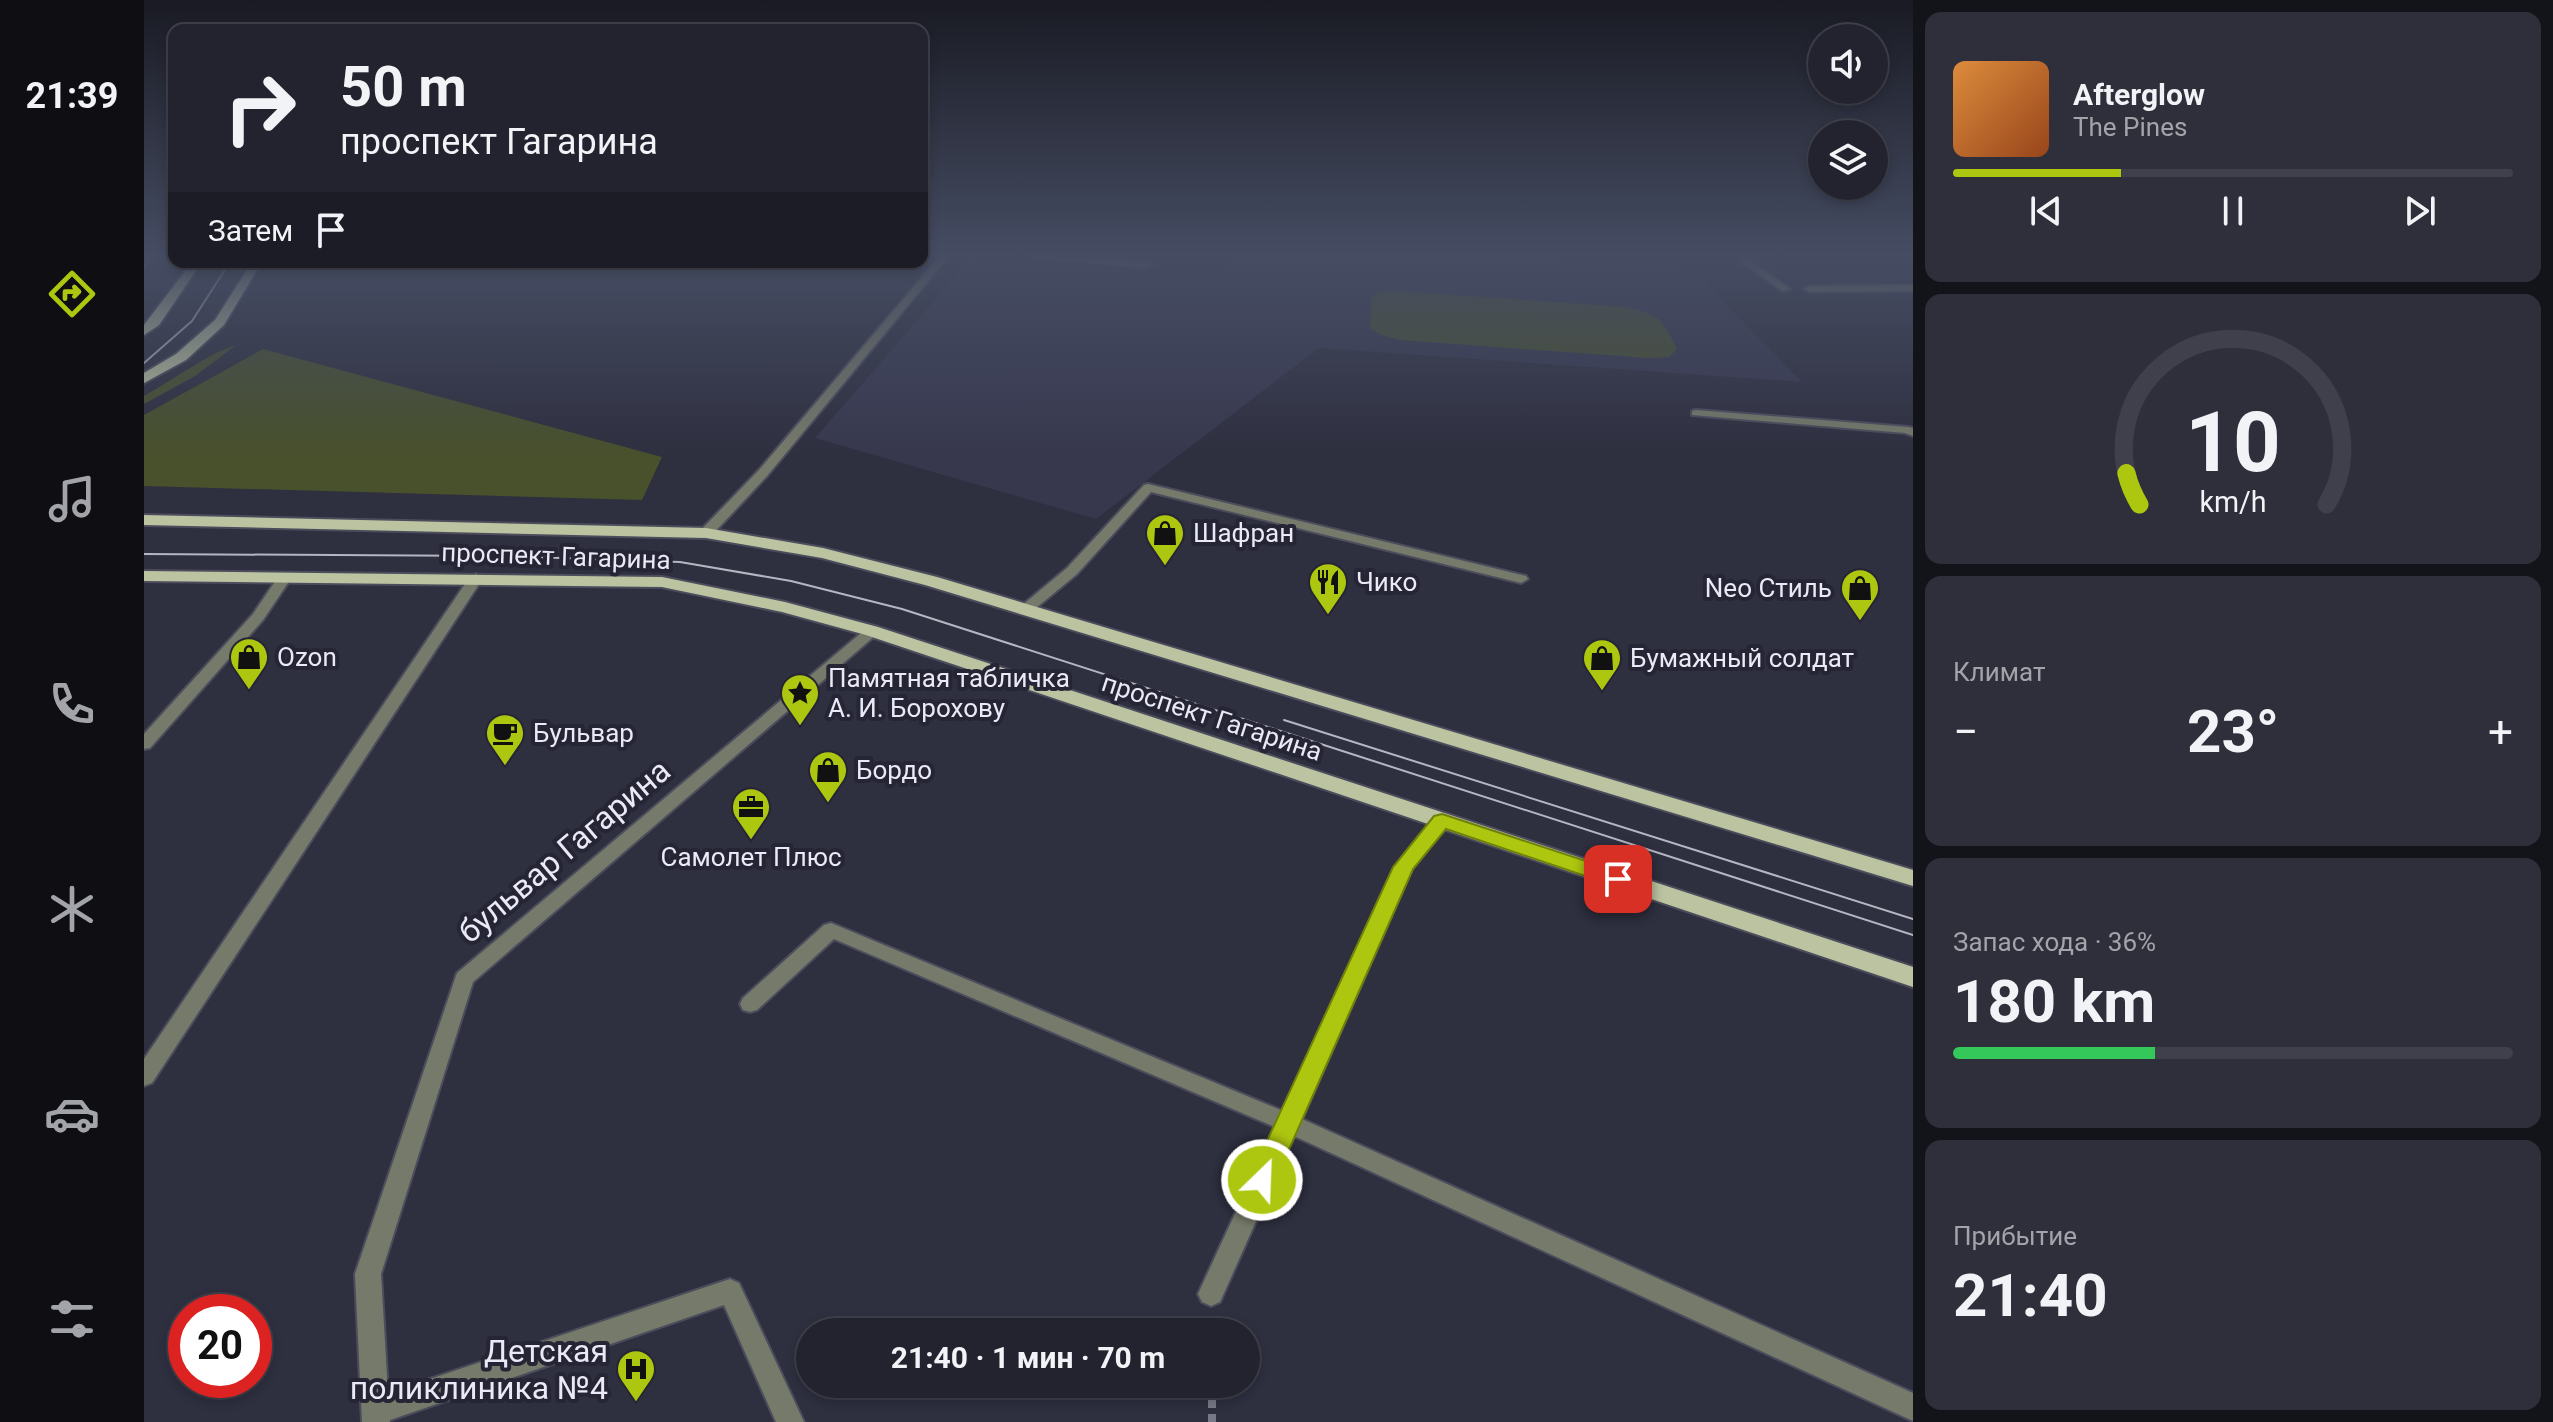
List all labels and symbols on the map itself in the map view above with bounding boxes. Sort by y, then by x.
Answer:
shop icon: Шафран [1144,512,1186,567]
place label: Шафран [1193,518,1294,548]
street label: проспект Гагарина [441,537,671,575]
restaurant icon: Чико [1307,561,1349,616]
place label: Чико [1356,567,1417,597]
shop icon: Neo Стиль [1839,567,1881,622]
place label: Neo Стиль [1705,573,1832,603]
shop icon: Ozon [228,636,270,691]
shop icon: Бумажный солдат [1581,637,1623,692]
place label: Ozon [277,642,337,672]
place label: Бумажный солдат [1630,643,1854,673]
place label: Памятная табличка А. И. Борохову [828,663,1070,723]
street label: проспект Гагарина [1098,667,1326,767]
place icon: Памятная табличка А. И. Борохову [779,672,821,727]
cafe icon: Бульвар [484,712,526,767]
place label: Бульвар [533,718,634,748]
shop icon: Бордо [807,749,849,804]
street label: бульвар Гагарина [450,751,678,951]
place label: Бордо [856,755,932,785]
office icon: Самолет Плюс [730,786,772,841]
place label: Самолет Плюс [660,842,842,872]
pin [1584,845,1652,913]
position arrow [1220,1138,1304,1222]
speed limit sign: 20 [168,1294,272,1398]
place label: Детская поликлиника №4 [350,1332,608,1407]
hospital icon: Детская поликлиника №4 [615,1348,657,1403]

